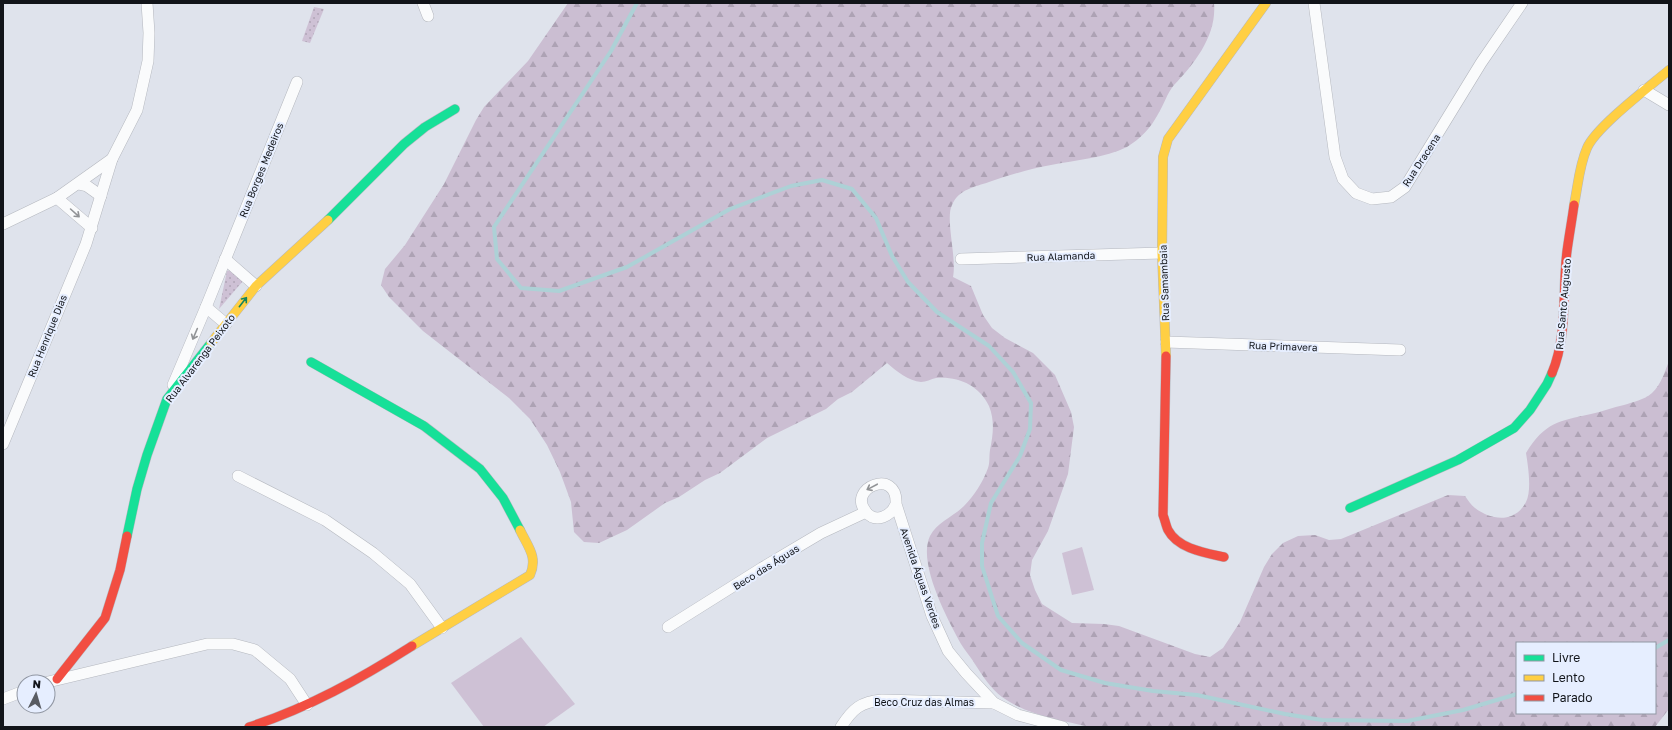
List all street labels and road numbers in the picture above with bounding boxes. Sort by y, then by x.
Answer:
street label: Rua Borges Medeiros [236,121,286,219]
street label: Rua Dracena [1400,131,1442,189]
street label: Rua Samambaia [1157,245,1171,321]
street label: Rua Alamanda [1027,249,1095,263]
street label: Rua Santo Augusto [1553,258,1573,350]
street label: Rua Henrique Dias [25,293,69,379]
street label: Rua Alvarenga Peixoto [163,311,237,405]
street label: Rua Primavera [1248,339,1318,353]
street label: Avenida Águas Verdes [898,526,944,630]
street label: Beco das Águas [731,542,801,592]
street label: Beco Cruz das Almas [874,696,974,708]

